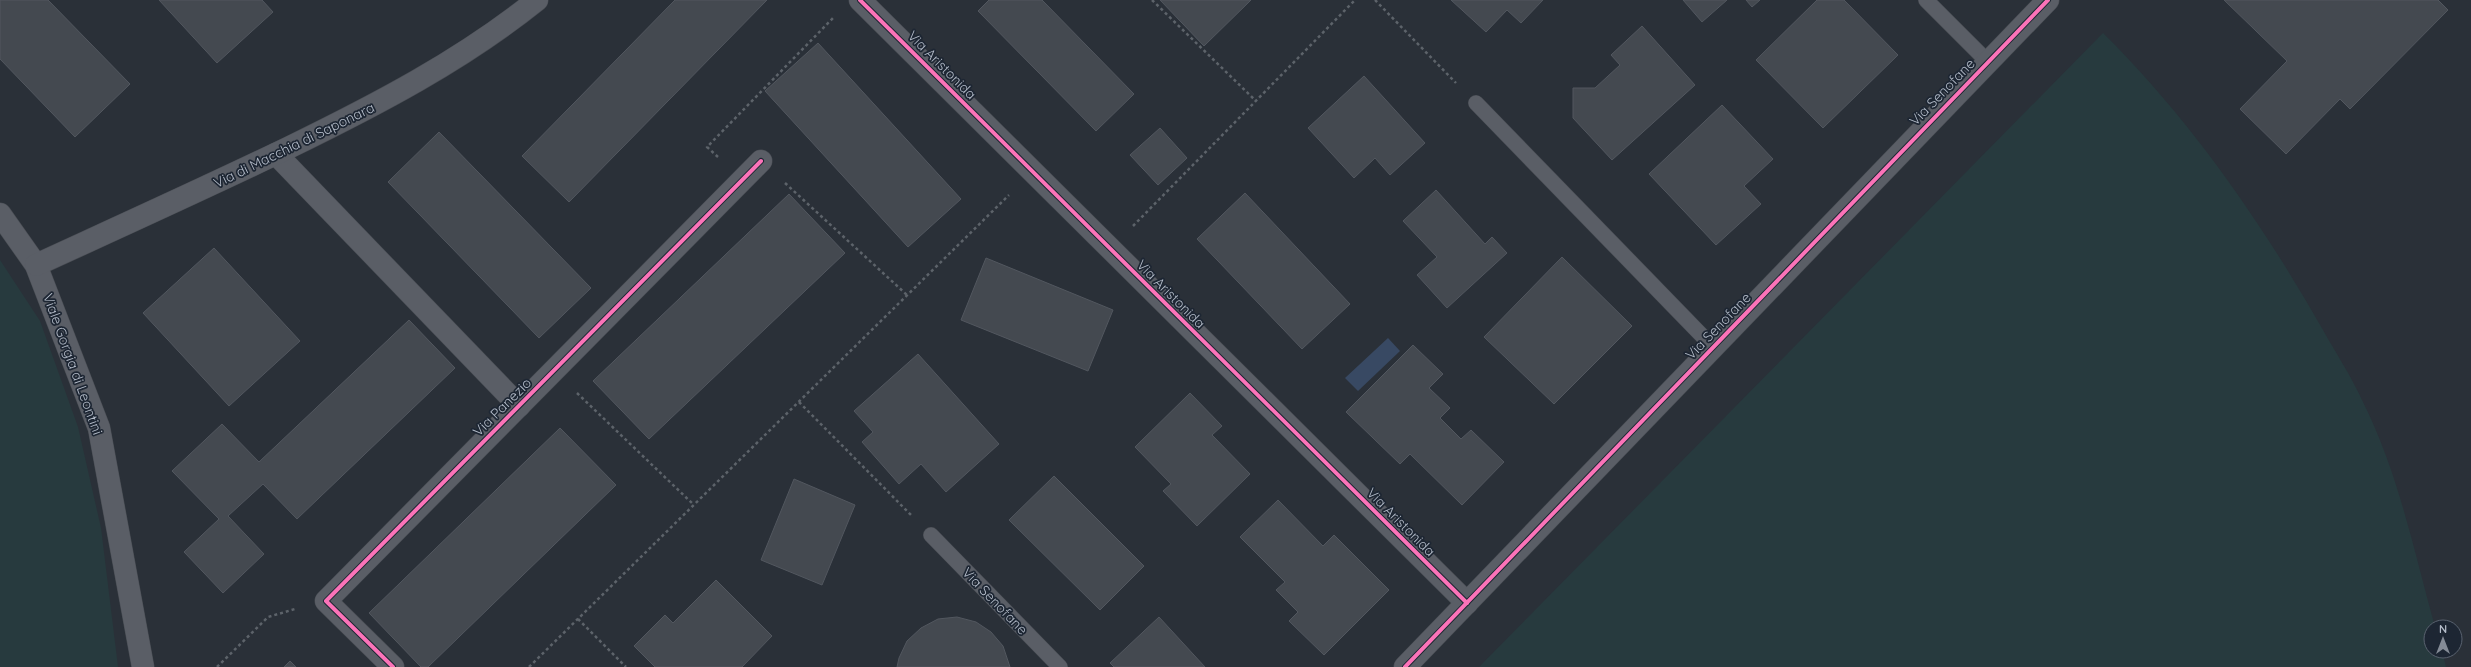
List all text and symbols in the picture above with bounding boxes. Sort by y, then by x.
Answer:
street label: Via Aristonida [904,27,980,103]
street label: Via Senofane [1905,55,1979,129]
street label: Via di Macchia di Saponara [211,98,377,192]
street label: Via Aristonida [1133,256,1209,332]
street label: Via Senofane [1681,289,1755,363]
street label: Viale Gorgia di Leontini [39,291,107,437]
street label: Via Panezio [469,374,535,440]
street label: Via Aristonida [1363,484,1439,560]
street label: Via Senofane [958,564,1032,638]
north arrow [2423,619,2463,659]
text: N [2439,622,2447,636]

